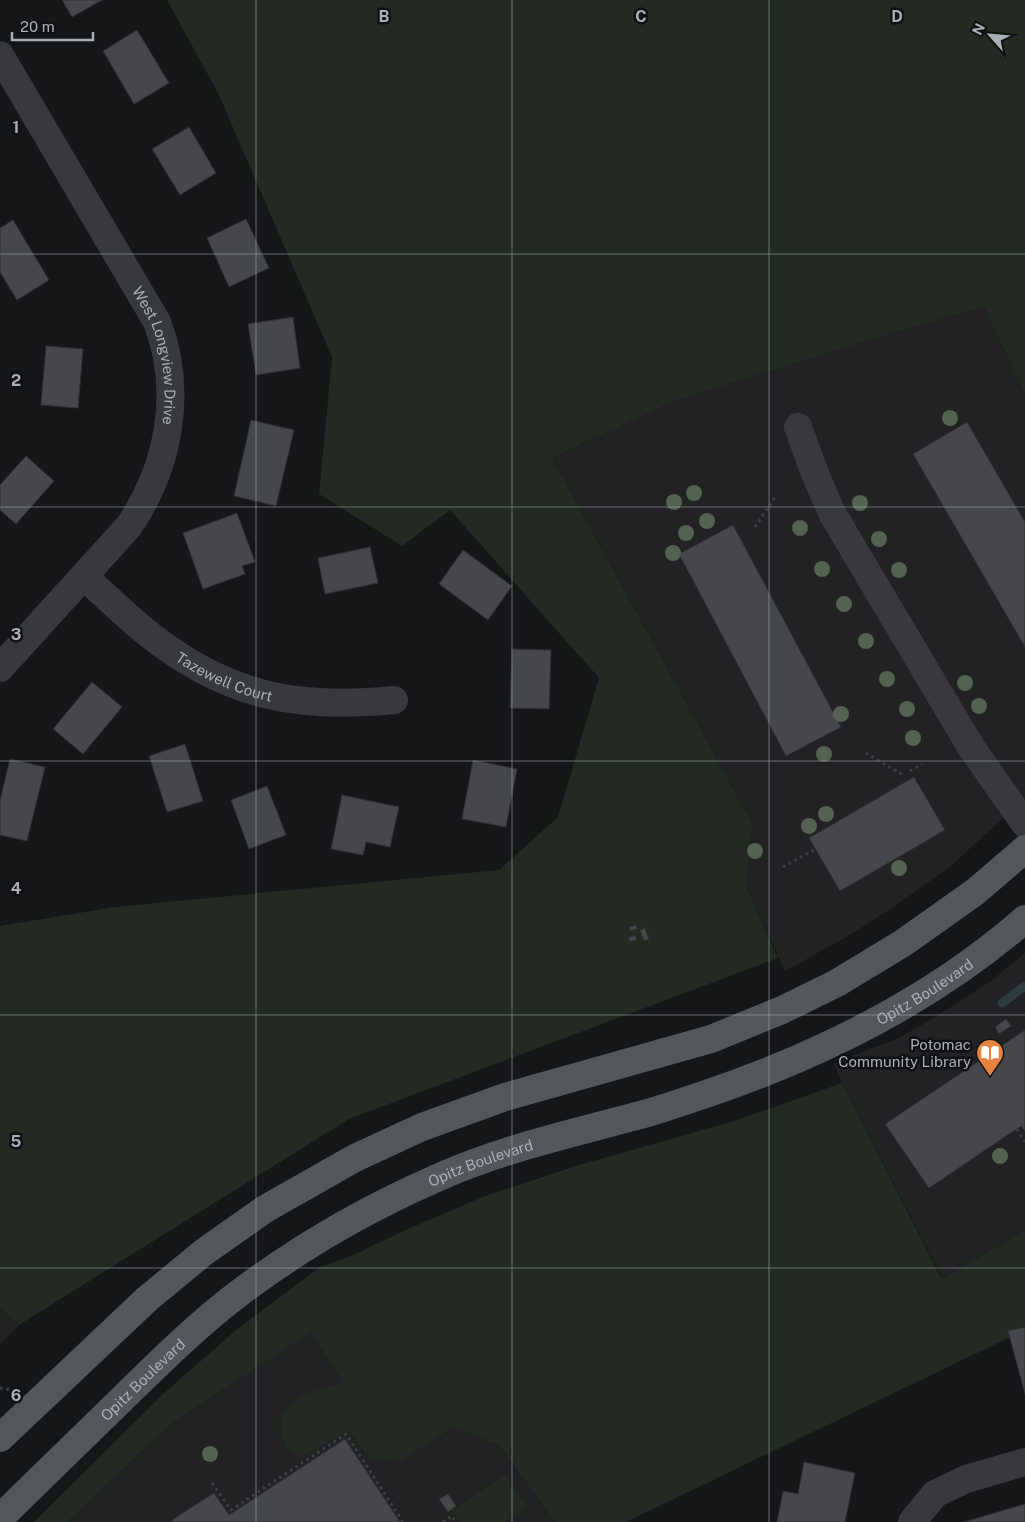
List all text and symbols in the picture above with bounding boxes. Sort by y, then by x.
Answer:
text: B [379,7,390,26]
text: C [635,7,647,26]
text: D [891,7,903,26]
scale bar [12,10,94,42]
north arrow [965,10,1015,60]
text: 20 m [20,18,55,35]
text: N [969,21,988,38]
text: 1 [13,118,19,137]
street label: West Longview Drive [129,283,179,426]
text: 2 [11,371,21,390]
text: 3 [11,625,21,644]
street label: Tazewell Court [173,648,274,704]
text: 4 [11,879,22,898]
street label: Opitz Boulevard [873,955,976,1028]
place label: Potomac Community Library [838,1036,971,1070]
library icon: Potomac Community Library [975,1038,1005,1077]
text: 5 [11,1132,22,1151]
street label: Opitz Boulevard [425,1136,535,1189]
street label: Opitz Boulevard [97,1335,188,1424]
text: 6 [11,1386,21,1405]

